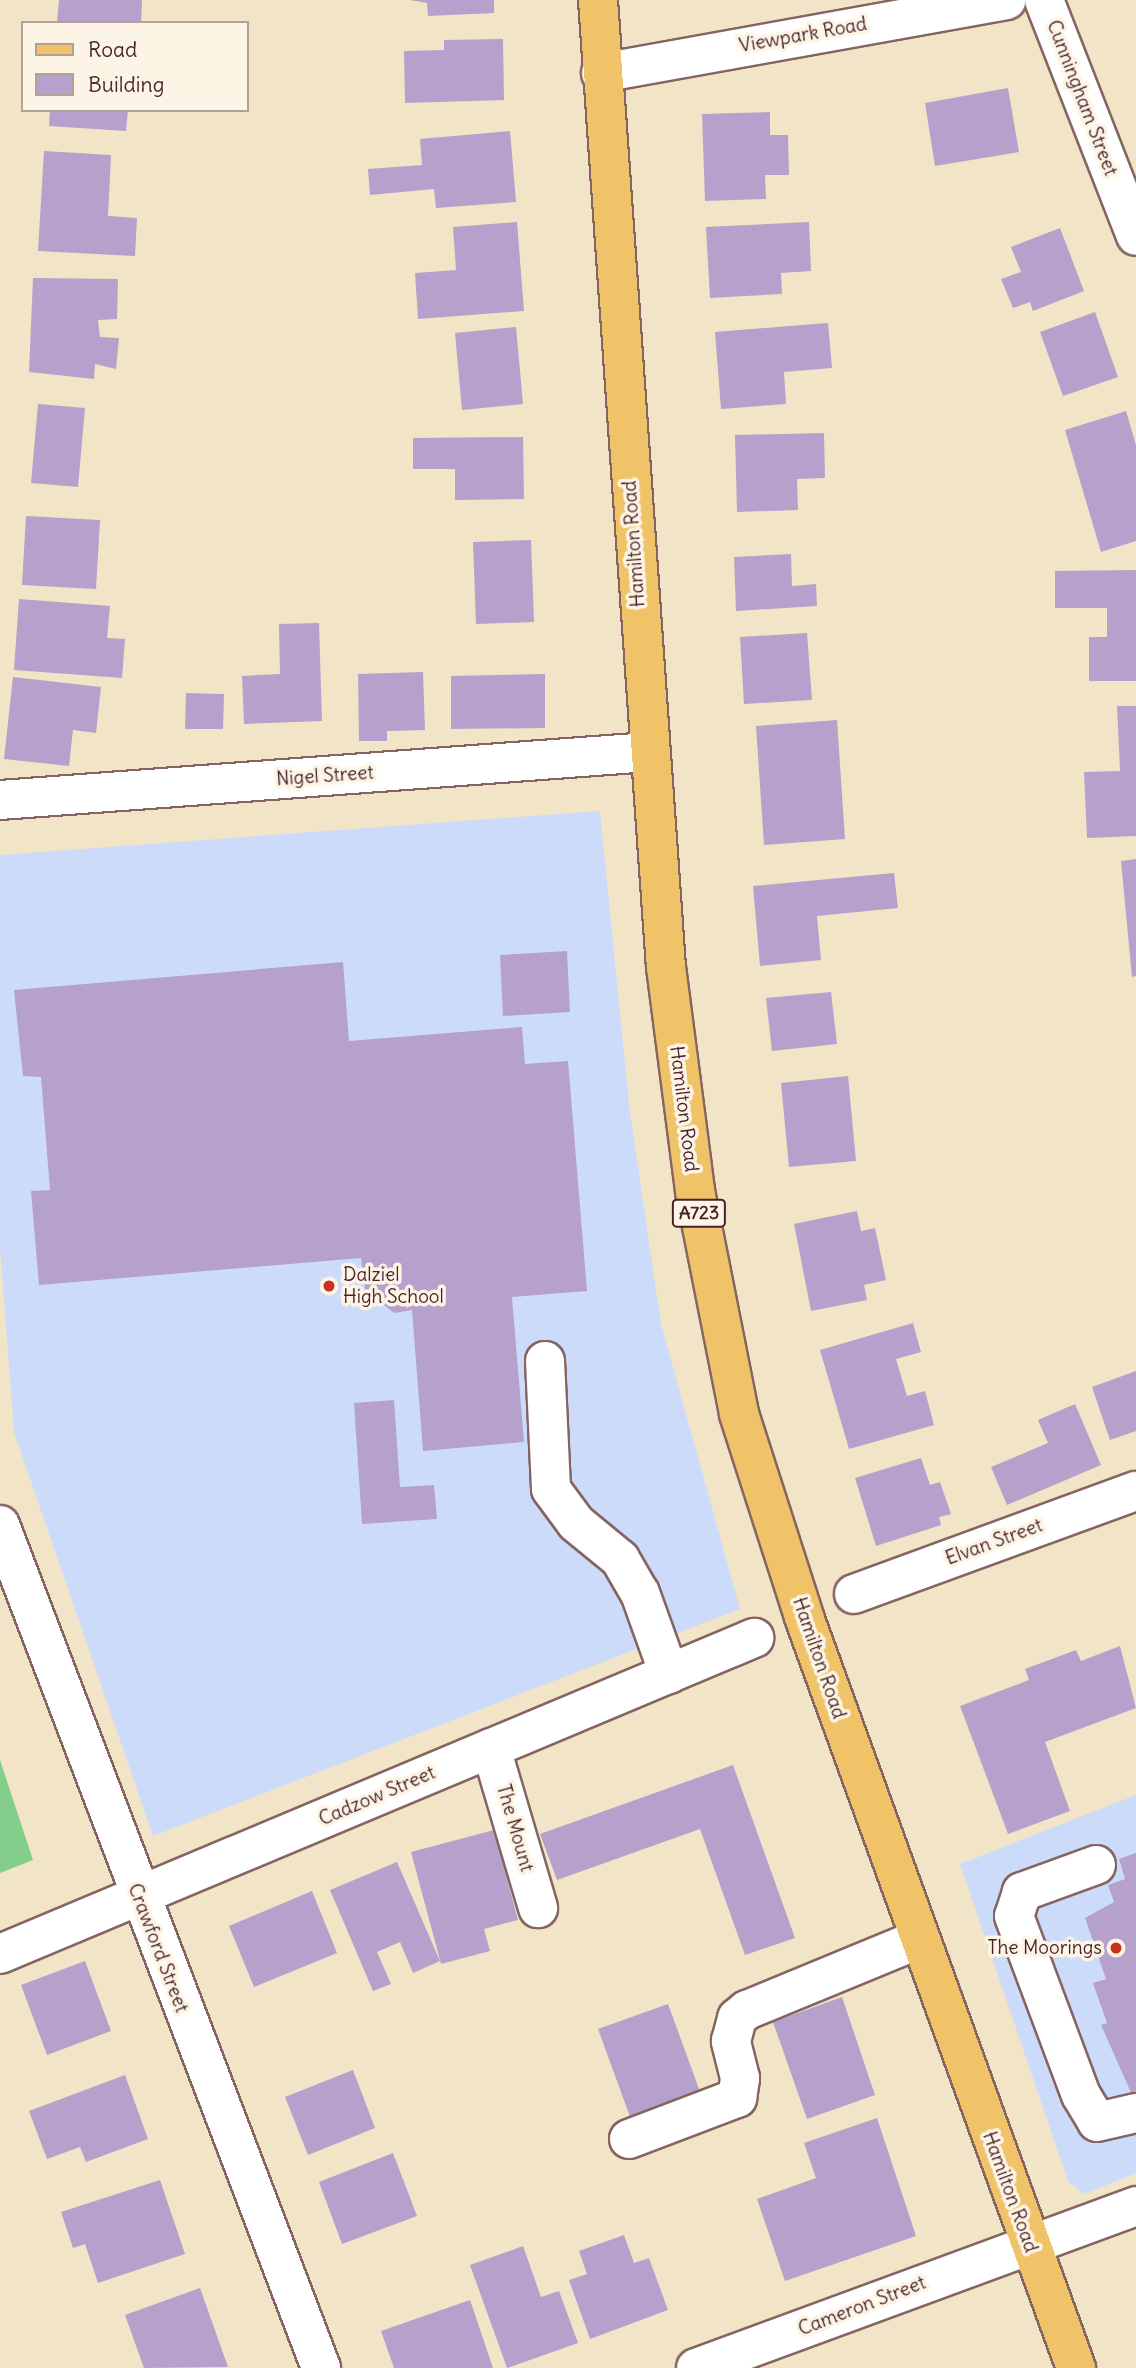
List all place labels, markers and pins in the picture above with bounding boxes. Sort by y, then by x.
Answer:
place label: Dalziel High School [343,1264,444,1308]
marker: Dalziel High School [321,1278,337,1294]
place label: The Moorings [987,1937,1102,1959]
marker: The Moorings [1108,1940,1124,1956]

